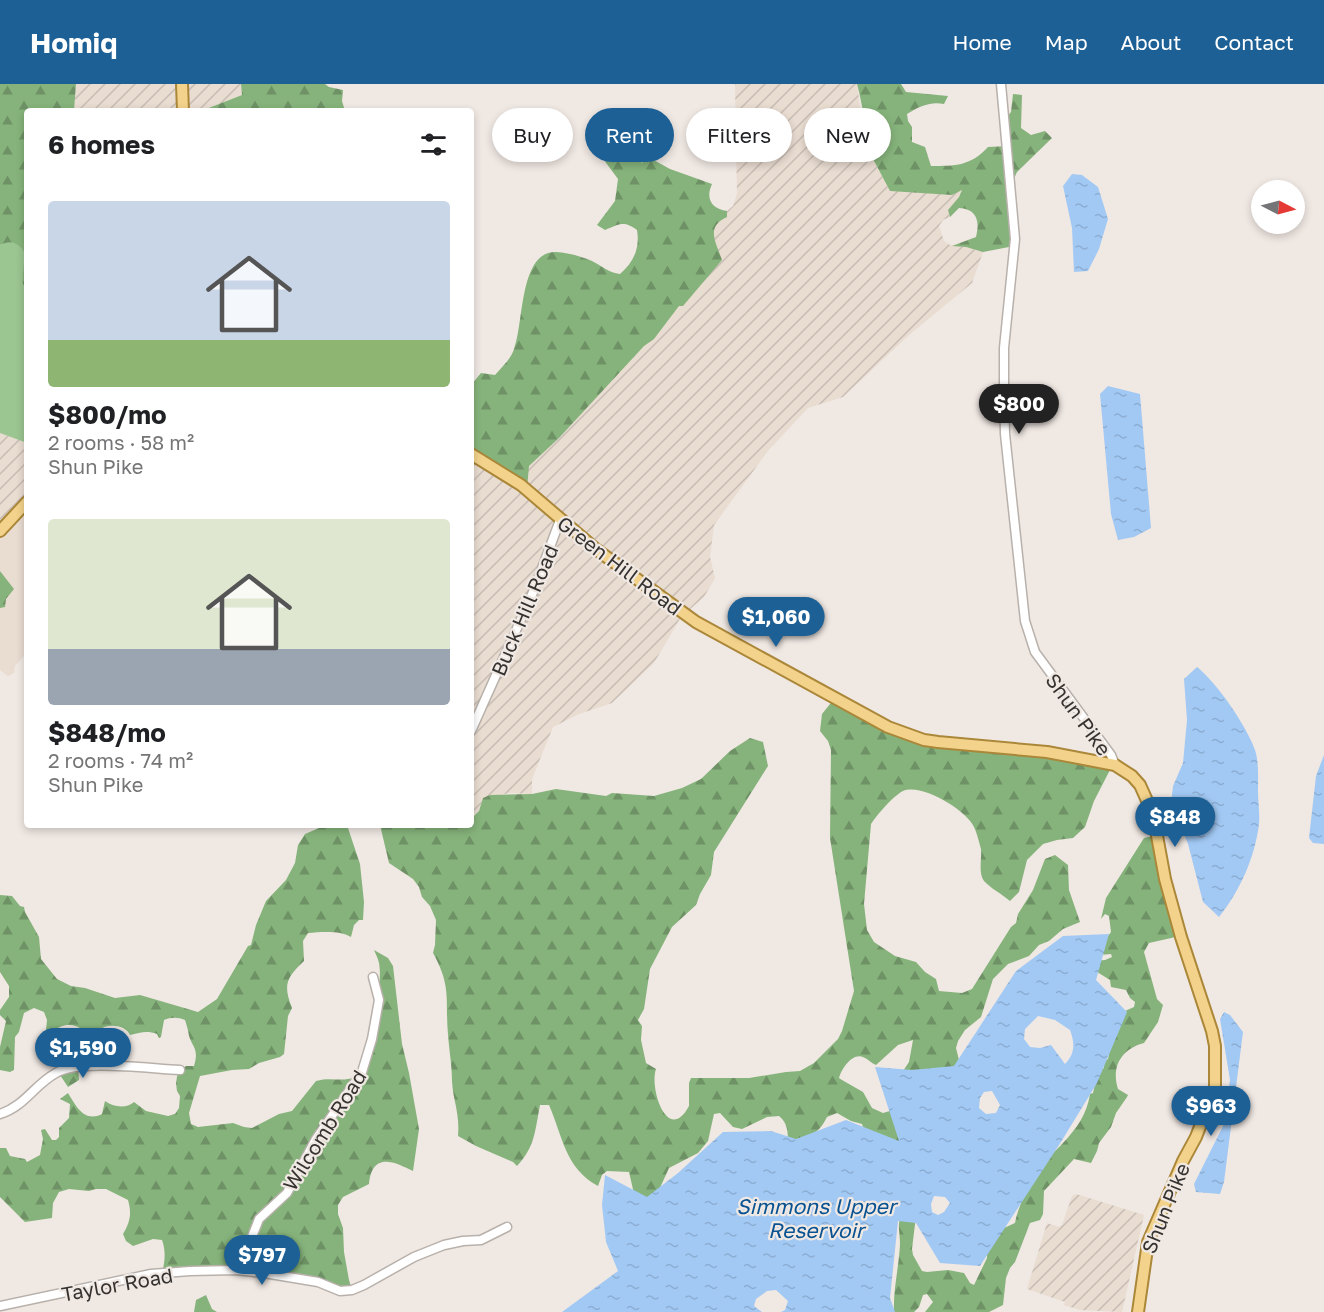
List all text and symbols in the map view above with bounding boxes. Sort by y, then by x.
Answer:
text: Homiq [30,26,117,59]
text: Home [952,29,1012,55]
text: Map [1045,29,1088,55]
text: About [1121,29,1181,55]
text: Contact [1214,29,1294,55]
chip: Buy [492,108,573,162]
chip: Rent [585,108,674,162]
chip: Filters [686,108,792,162]
chip: New [804,108,891,162]
icon: filters [417,128,450,161]
text: 6 homes [48,129,155,160]
north arrow [1251,180,1305,234]
map controls [1251,180,1305,234]
icon: home [195,240,303,348]
pin: $800 [983,384,1055,435]
text: $800 [993,391,1045,415]
text: $800/mo [48,399,167,430]
text: 2 rooms · 58 m² [48,430,194,454]
text: Shun Pike [48,454,143,478]
street label: Green Hill Road [553,510,687,620]
street label: Buck Hill Road [486,541,562,679]
icon: home [195,558,303,666]
pin: $1,060 [727,597,825,648]
text: $1,060 [742,604,810,628]
street label: Shun Pike [1041,668,1117,760]
text: $848/mo [48,717,166,748]
text: 2 rooms · 74 m² [48,748,193,772]
text: Shun Pike [48,772,143,796]
pin: $848 [1139,797,1211,848]
text: $848 [1149,804,1201,828]
pin: $1,590 [34,1028,132,1079]
text: $1,590 [49,1035,117,1059]
street label: Wilcomb Road [277,1065,371,1195]
pin: $963 [1175,1086,1247,1137]
text: $963 [1186,1093,1237,1117]
street label: Shun Pike [1136,1159,1194,1257]
water label: Simmons Upper Reservoir [736,1193,899,1243]
pin: $797 [226,1235,298,1286]
text: $797 [238,1242,286,1266]
street label: Taylor Road [59,1262,175,1306]

